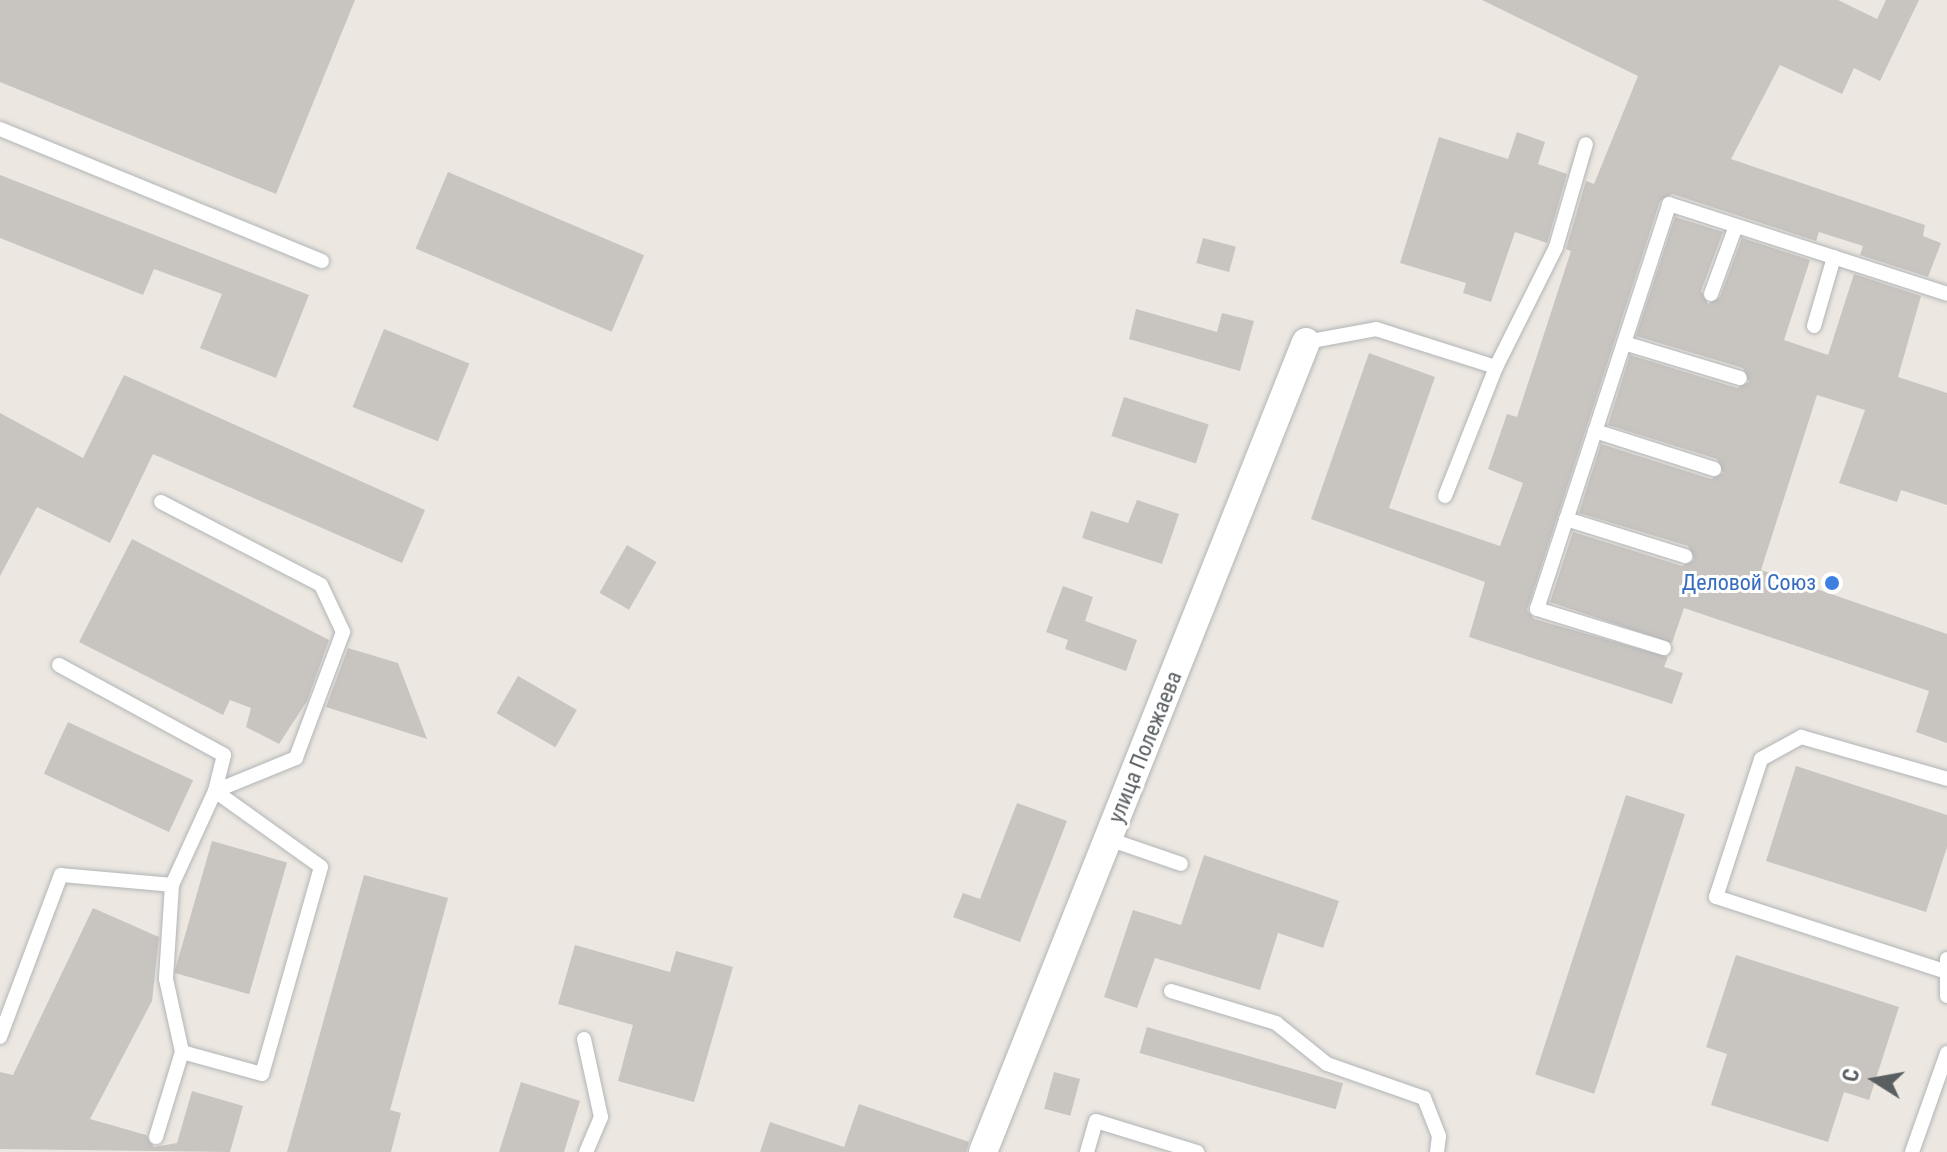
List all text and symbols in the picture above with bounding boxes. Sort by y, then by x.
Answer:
place label: Деловой Союз [1682,570,1816,596]
marker: Деловой Союз [1823,574,1841,592]
street label: улица Полежаева [1103,667,1187,827]
north arrow [1835,1040,1915,1120]
text: С [1837,1067,1864,1084]

